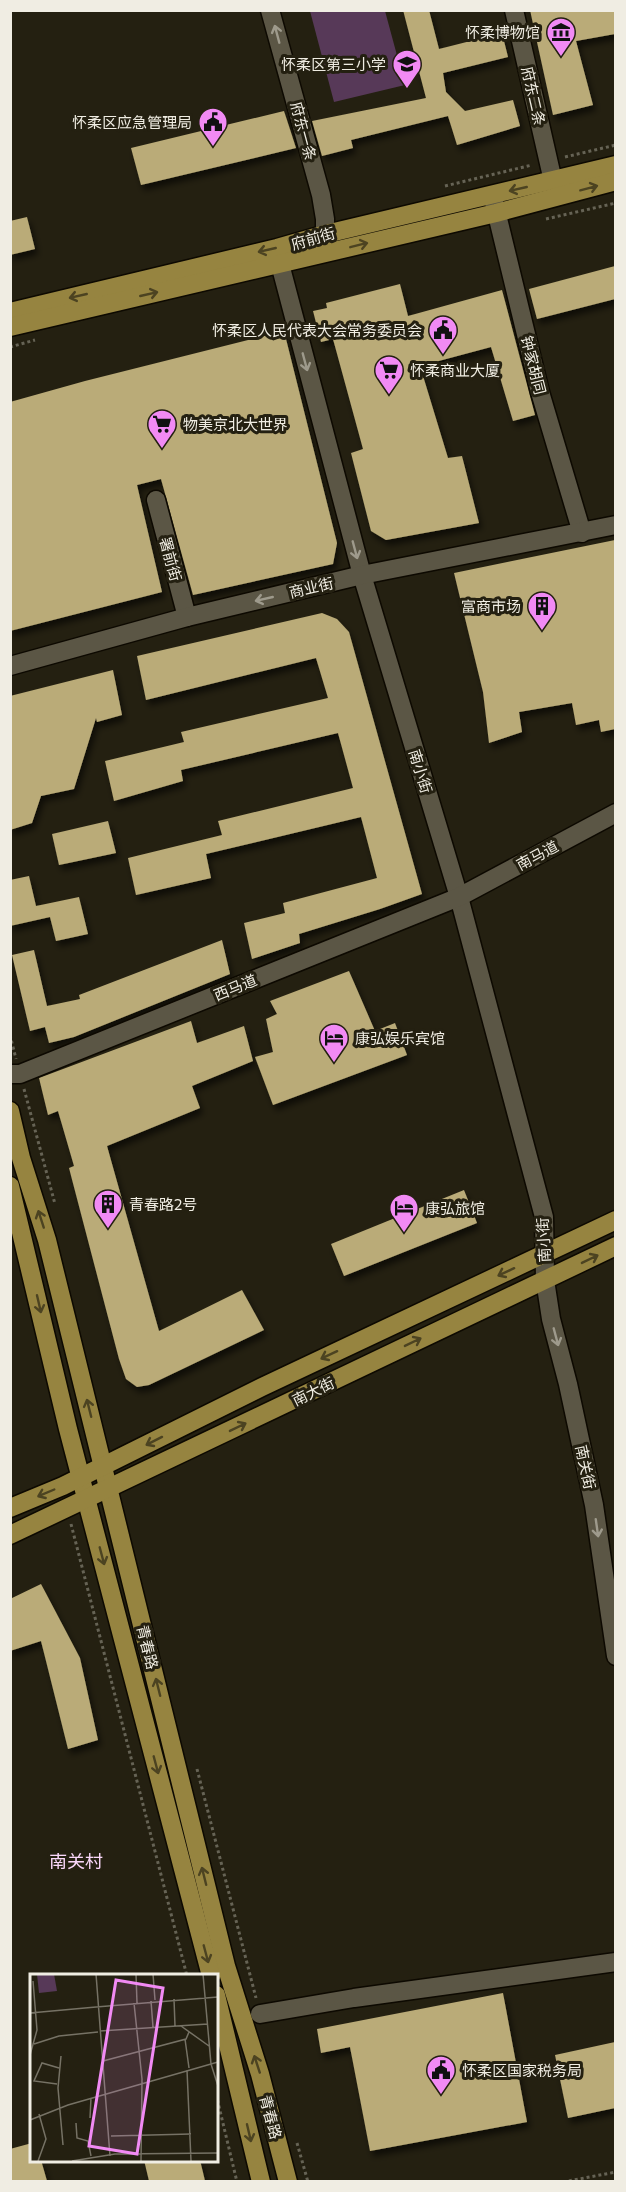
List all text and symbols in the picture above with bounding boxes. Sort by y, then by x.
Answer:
museum icon: 怀柔博物馆 [545,16,577,58]
place label: 怀柔博物馆 [465,23,540,41]
one-way arrow [270,24,282,43]
school or university icon: 怀柔区第三小学 [391,48,423,90]
place label: 怀柔区第三小学 [281,55,386,73]
street label: 府东二条 [518,65,550,127]
street label: 府东一条 [288,100,320,162]
public building icon: 怀柔区应急管理局 [197,106,229,148]
place label: 怀柔区应急管理局 [72,113,192,131]
one-way arrow [580,182,599,193]
one-way arrow [509,184,528,195]
street label: 府前街 [289,223,337,253]
one-way arrow [350,239,369,251]
one-way arrow [258,245,277,257]
one-way arrow [139,288,158,300]
one-way arrow [68,290,87,302]
public building icon: 怀柔区人民代表大会常务委员会 [427,314,459,356]
place label: 怀柔区人民代表大会常务委员会 [212,321,422,339]
street label: 钟家胡同 [518,334,550,396]
one-way arrow [300,352,311,371]
supermarket icon: 怀柔商业大厦 [373,354,405,396]
place label: 怀柔商业大厦 [410,361,500,379]
supermarket icon: 物美京北大世界 [146,408,178,450]
place label: 物美京北大世界 [183,415,288,433]
street label: 署前街 [156,535,186,583]
one-way arrow [350,540,361,559]
street label: 商业街 [287,573,335,601]
building icon: 富商市场 [526,590,558,632]
one-way arrow [255,593,274,605]
place label: 富商市场 [461,597,521,615]
street label: 南小街 [406,747,436,795]
street label: 南马道 [513,836,561,874]
street label: 西马道 [211,970,259,1004]
hotel icon: 康弘娱乐宾馆 [318,1022,350,1064]
place label: 康弘娱乐宾馆 [355,1029,445,1047]
building icon: 青春路2号 [92,1188,124,1230]
hotel icon: 康弘旅馆 [388,1192,420,1234]
place label: 青春路2号 [129,1195,197,1213]
place label: 康弘旅馆 [425,1199,485,1217]
one-way arrow [34,1210,45,1229]
street label: 南小街 [533,1217,553,1263]
one-way arrow [580,1252,598,1264]
one-way arrow [497,1266,515,1278]
one-way arrow [33,1294,45,1313]
one-way arrow [550,1328,562,1347]
one-way arrow [404,1336,422,1348]
one-way arrow [321,1350,339,1362]
street label: 南大街 [289,1373,337,1409]
one-way arrow [83,1399,95,1418]
one-way arrow [228,1420,246,1432]
one-way arrow [146,1436,164,1448]
street label: 南关街 [573,1443,599,1491]
one-way arrow [37,1488,56,1499]
one-way arrow [591,1517,602,1537]
one-way arrow [97,1546,108,1565]
street label: 青春路 [134,1623,162,1671]
one-way arrow [151,1678,163,1697]
one-way arrow [151,1755,163,1774]
district label: 南关村 [49,1850,103,1872]
one-way arrow [198,1867,210,1886]
one-way arrow [200,1944,212,1963]
inset map [30,1974,218,2162]
public building icon: 怀柔区国家税务局 [425,2054,457,2096]
one-way arrow [251,2055,262,2074]
place label: 怀柔区国家税务局 [462,2061,582,2079]
street label: 青春路 [256,2093,286,2141]
one-way arrow [244,2123,256,2142]

